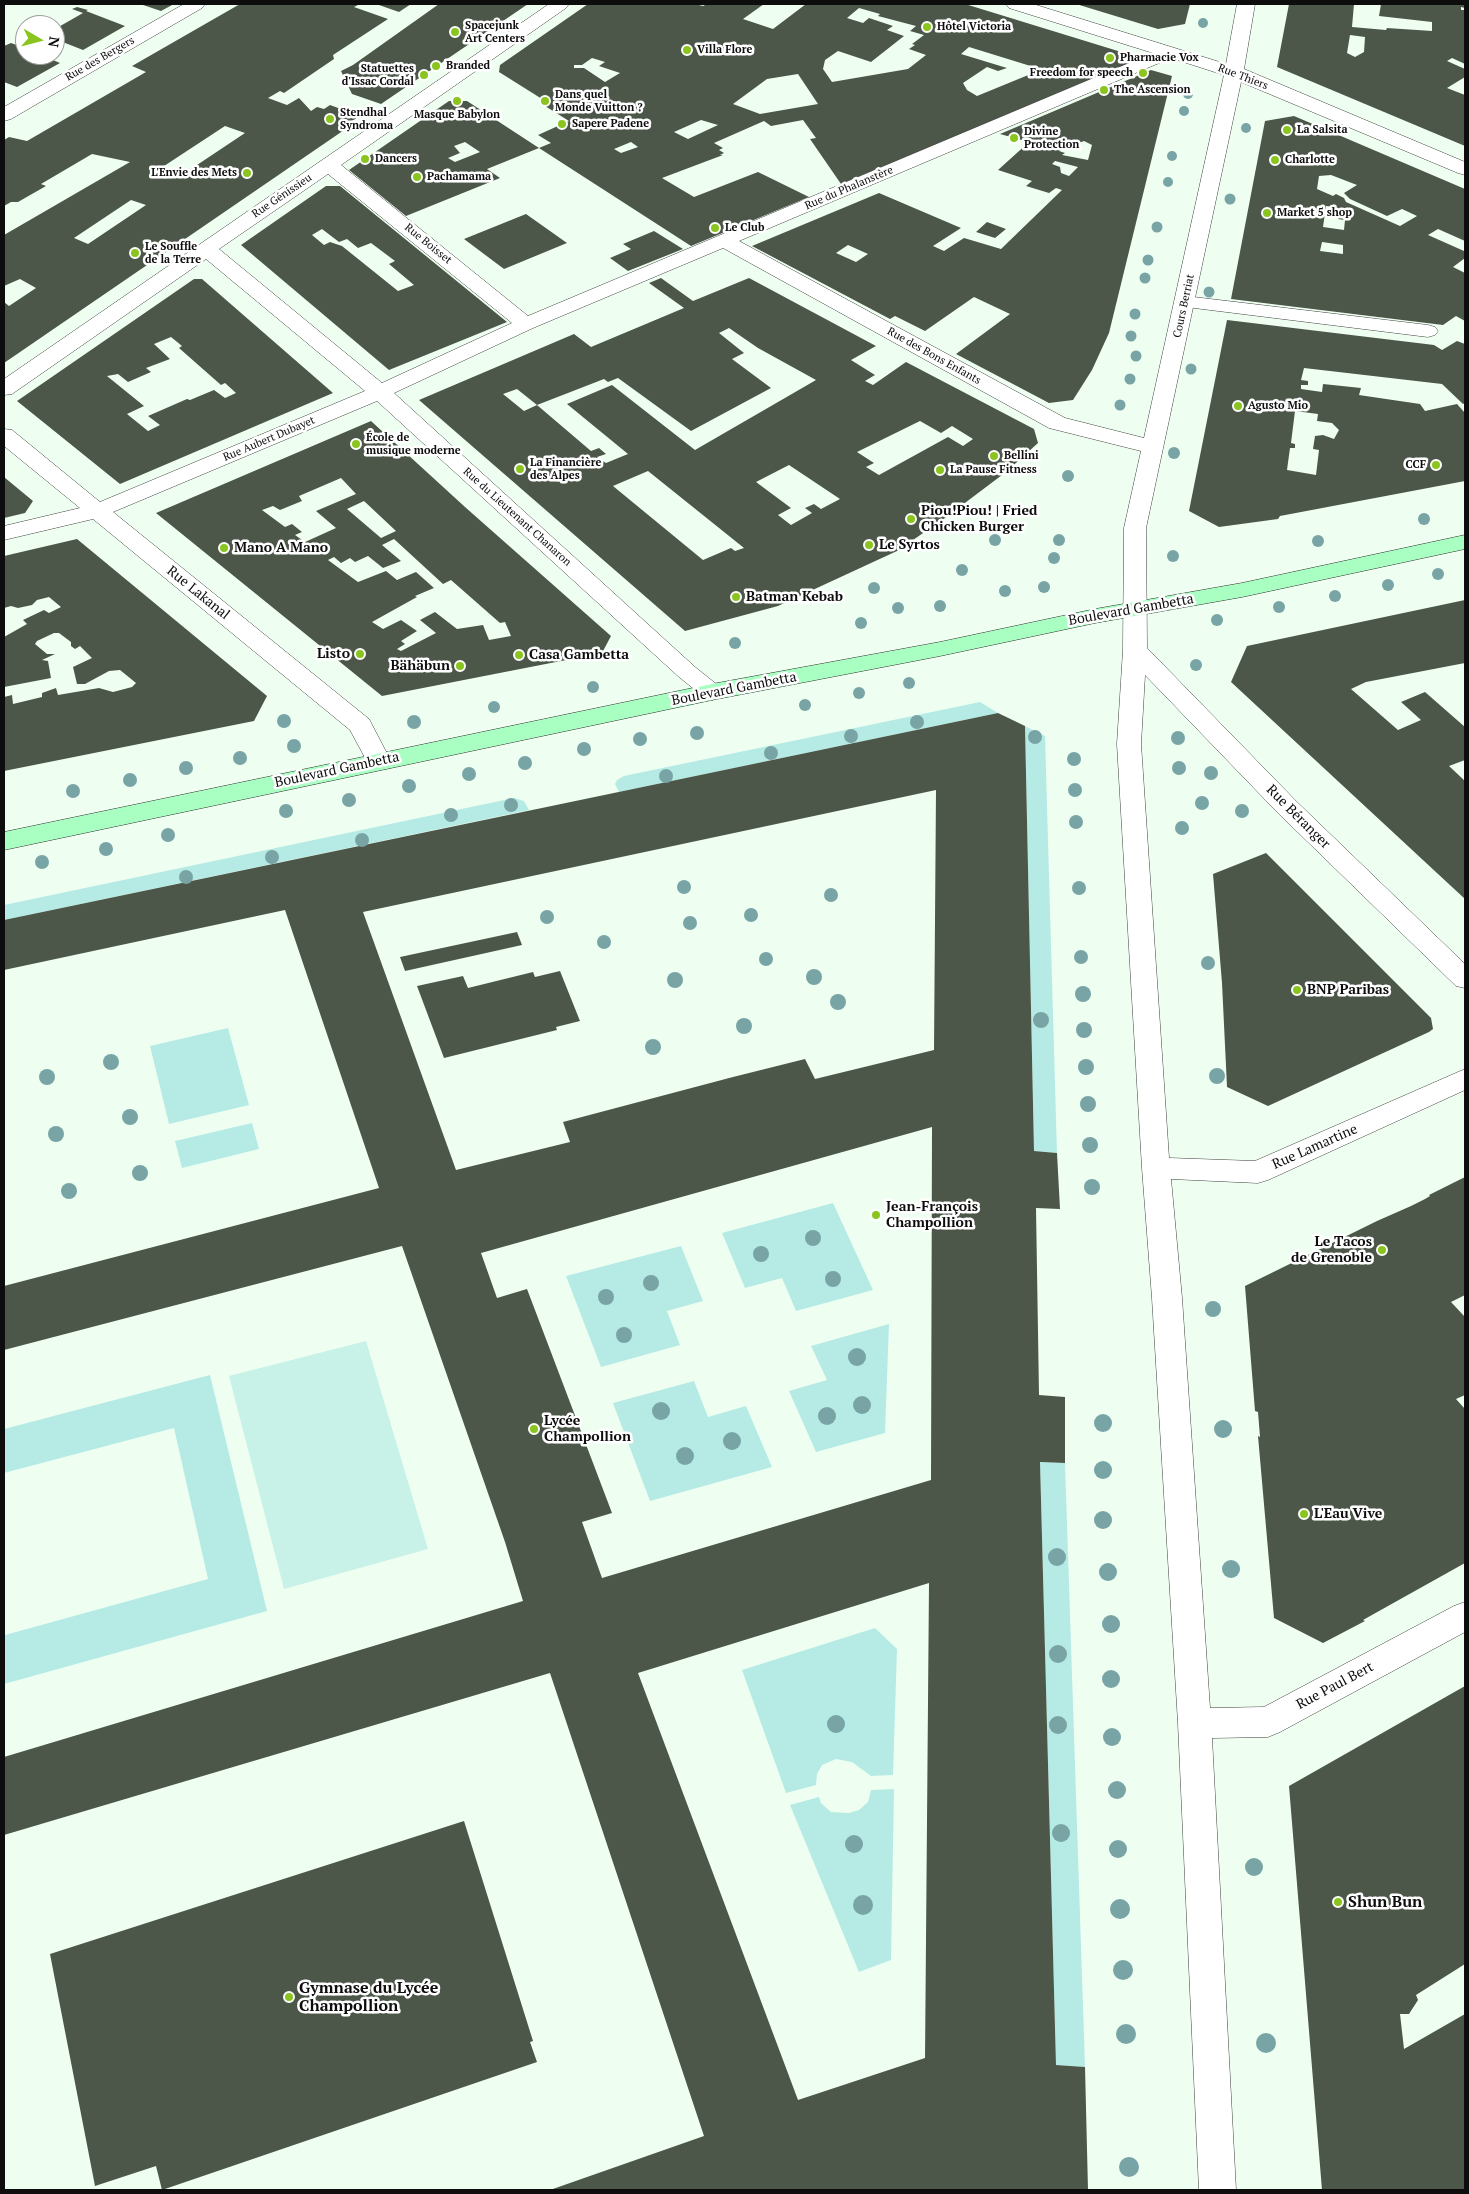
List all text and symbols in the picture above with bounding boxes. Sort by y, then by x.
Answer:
north arrow [15,15,65,65]
place label: Spacejunk Art Centers [465,19,525,45]
place label: Hôtel Victoria [937,20,1011,34]
marker: Hôtel Victoria [921,21,933,33]
marker: Spacejunk Art Centers [449,26,461,38]
street label: Rue des Bergers [63,34,137,84]
text: N [44,35,65,49]
place label: Villa Flore [697,43,752,57]
marker: Villa Flore [681,44,693,56]
place label: Pharmacie Vox [1120,51,1199,65]
marker: Pharmacie Vox [1104,52,1116,64]
place label: Branded [446,59,490,73]
marker: Branded [430,60,442,72]
street label: Rue Thiers [1216,61,1270,93]
place label: Statuettes d'Issac Cordal [342,62,414,88]
place label: Freedom for speech [1030,66,1133,80]
marker: Freedom for speech [1137,67,1149,79]
marker: Statuettes d'Issac Cordal [418,69,430,81]
place label: The Ascension [1114,83,1191,97]
marker: The Ascension [1098,84,1110,96]
place label: Dans quel Monde Vuitton ? [555,88,643,114]
marker: Masque Babylon [451,95,463,107]
marker: Dans quel Monde Vuitton ? [539,95,551,107]
place label: Stendhal Syndroma [340,106,393,132]
place label: Masque Babylon [414,108,500,122]
marker: Stendhal Syndroma [324,113,336,125]
place label: Sapere Padene [572,117,649,131]
marker: Sapere Padene [556,118,568,130]
place label: La Salsita [1297,123,1348,137]
marker: La Salsita [1281,124,1293,136]
place label: Divine Protection [1024,125,1079,151]
marker: Divine Protection [1008,132,1020,144]
place label: Dancers [375,152,417,166]
marker: Dancers [359,153,371,165]
place label: Charlotte [1285,153,1335,167]
marker: Charlotte [1269,154,1281,166]
street label: Rue du Phalanstère [803,163,895,213]
place label: L'Envie des Mets [151,166,237,180]
marker: L'Envie des Mets [241,167,253,179]
place label: Pachamama [427,170,491,184]
street label: Rue Génissieu [250,171,314,221]
marker: Pachamama [411,171,423,183]
place label: Market 5 shop [1277,206,1352,220]
marker: Market 5 shop [1261,207,1273,219]
street label: Rue Boisset [402,221,454,267]
place label: Le Club [725,221,764,235]
marker: Le Club [709,222,721,234]
place label: Le Souffle de la Terre [145,240,201,266]
marker: Le Souffle de la Terre [129,247,141,259]
street label: Cours Berriat [1171,273,1197,339]
street label: Rue des Bons Enfants [885,325,983,387]
place label: Agusto Mio [1248,399,1308,413]
marker: Agusto Mio [1232,400,1244,412]
street label: Rue Aubert Dubayet [221,414,317,464]
place label: École de musique moderne [366,431,461,457]
marker: École de musique moderne [350,438,362,450]
place label: Bellini [1004,449,1039,463]
marker: Bellini [988,450,1000,462]
place label: La Financière des Alpes [530,456,601,482]
place label: CCF [1406,458,1426,472]
marker: CCF [1430,459,1442,471]
marker: La Financière des Alpes [514,463,526,475]
place label: La Pause Fitness [950,463,1037,477]
marker: La Pause Fitness [934,464,946,476]
street label: Rue du Lieutenant Chanaron [460,465,574,569]
place label: Piou!Piou! | Fried Chicken Burger [921,503,1037,536]
marker: Piou!Piou! | Fried Chicken Burger [905,513,917,525]
place label: Le Syrtos [879,537,940,553]
marker: Le Syrtos [863,539,875,551]
place label: Mano A Mano [234,540,328,556]
marker: Mano A Mano [218,542,230,554]
street label: Rue Lakanal [163,563,233,623]
place label: Batman Kebab [746,589,843,605]
marker: Batman Kebab [730,591,742,603]
street label: Boulevard Gambetta [1067,591,1195,629]
place label: Listo [317,646,350,662]
place label: Casa Gambetta [529,647,629,663]
marker: Listo [354,648,366,660]
marker: Casa Gambetta [513,649,525,661]
place label: Bähäbun [390,658,450,674]
marker: Bähäbun [454,660,466,672]
street label: Boulevard Gambetta [670,669,798,709]
street label: Boulevard Gambetta [273,749,401,791]
street label: Rue Béranger [1263,782,1333,852]
place label: BNP Paribas [1307,982,1389,998]
marker: BNP Paribas [1291,984,1303,996]
street label: Rue Lamartine [1270,1121,1360,1173]
place label: Jean-François Champollion [886,1199,978,1232]
marker: Jean-François Champollion [870,1209,882,1221]
place label: Le Tacos de Grenoble [1291,1234,1372,1266]
marker: Le Tacos de Grenoble [1376,1244,1388,1256]
place label: Lycée Champollion [544,1413,631,1445]
marker: Lycée Champollion [528,1423,540,1435]
place label: L'Eau Vive [1314,1506,1382,1522]
marker: L'Eau Vive [1298,1508,1310,1520]
street label: Rue Paul Bert [1294,1659,1376,1713]
place label: Shun Bun [1348,1892,1422,1912]
marker: Shun Bun [1332,1896,1344,1908]
place label: Gymnase du Lycée Champollion [299,1978,438,2016]
marker: Gymnase du Lycée Champollion [283,1991,295,2003]

